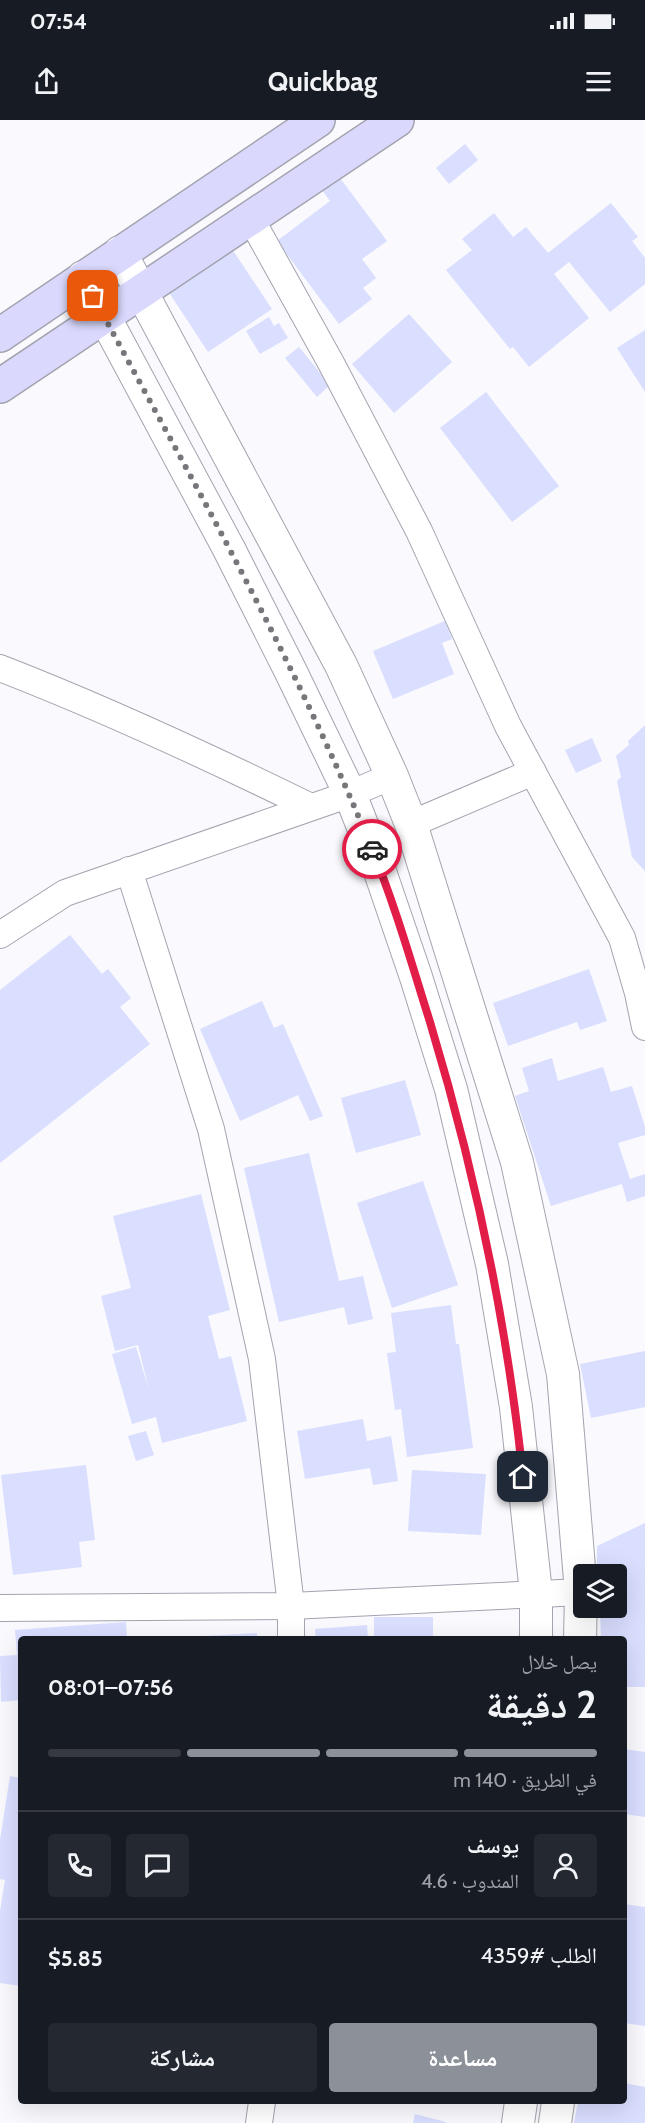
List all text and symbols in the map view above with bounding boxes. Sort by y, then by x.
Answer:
text: 07:54 [30,8,87,35]
icon: share [30,65,63,98]
text: Quickbag [268,65,377,98]
icon: menu [582,65,615,98]
pin [67,270,118,321]
icon: bag [76,279,109,312]
courier [342,819,402,879]
icon: car [356,833,389,866]
pin [497,1451,548,1502]
icon: home [506,1460,539,1493]
map controls [573,1564,627,1618]
button: layers [573,1564,627,1618]
text: يصل خلال [521,1650,597,1674]
text: 07:56–08:01 [48,1674,173,1701]
text: 2 دقيقة [486,1680,597,1728]
text: في الطريق · 140 m [453,1768,597,1792]
text: يوسف [467,1832,519,1859]
button: phone [48,1834,111,1897]
button: chat [126,1834,189,1897]
button: person [534,1834,597,1897]
text: المندوب · 4.6 [421,1869,519,1893]
text: الطلب #4359 [480,1942,597,1969]
text: $5.85 [48,1945,103,1972]
button: مشاركة [48,2023,317,2092]
button: مساعدة [329,2023,597,2092]

